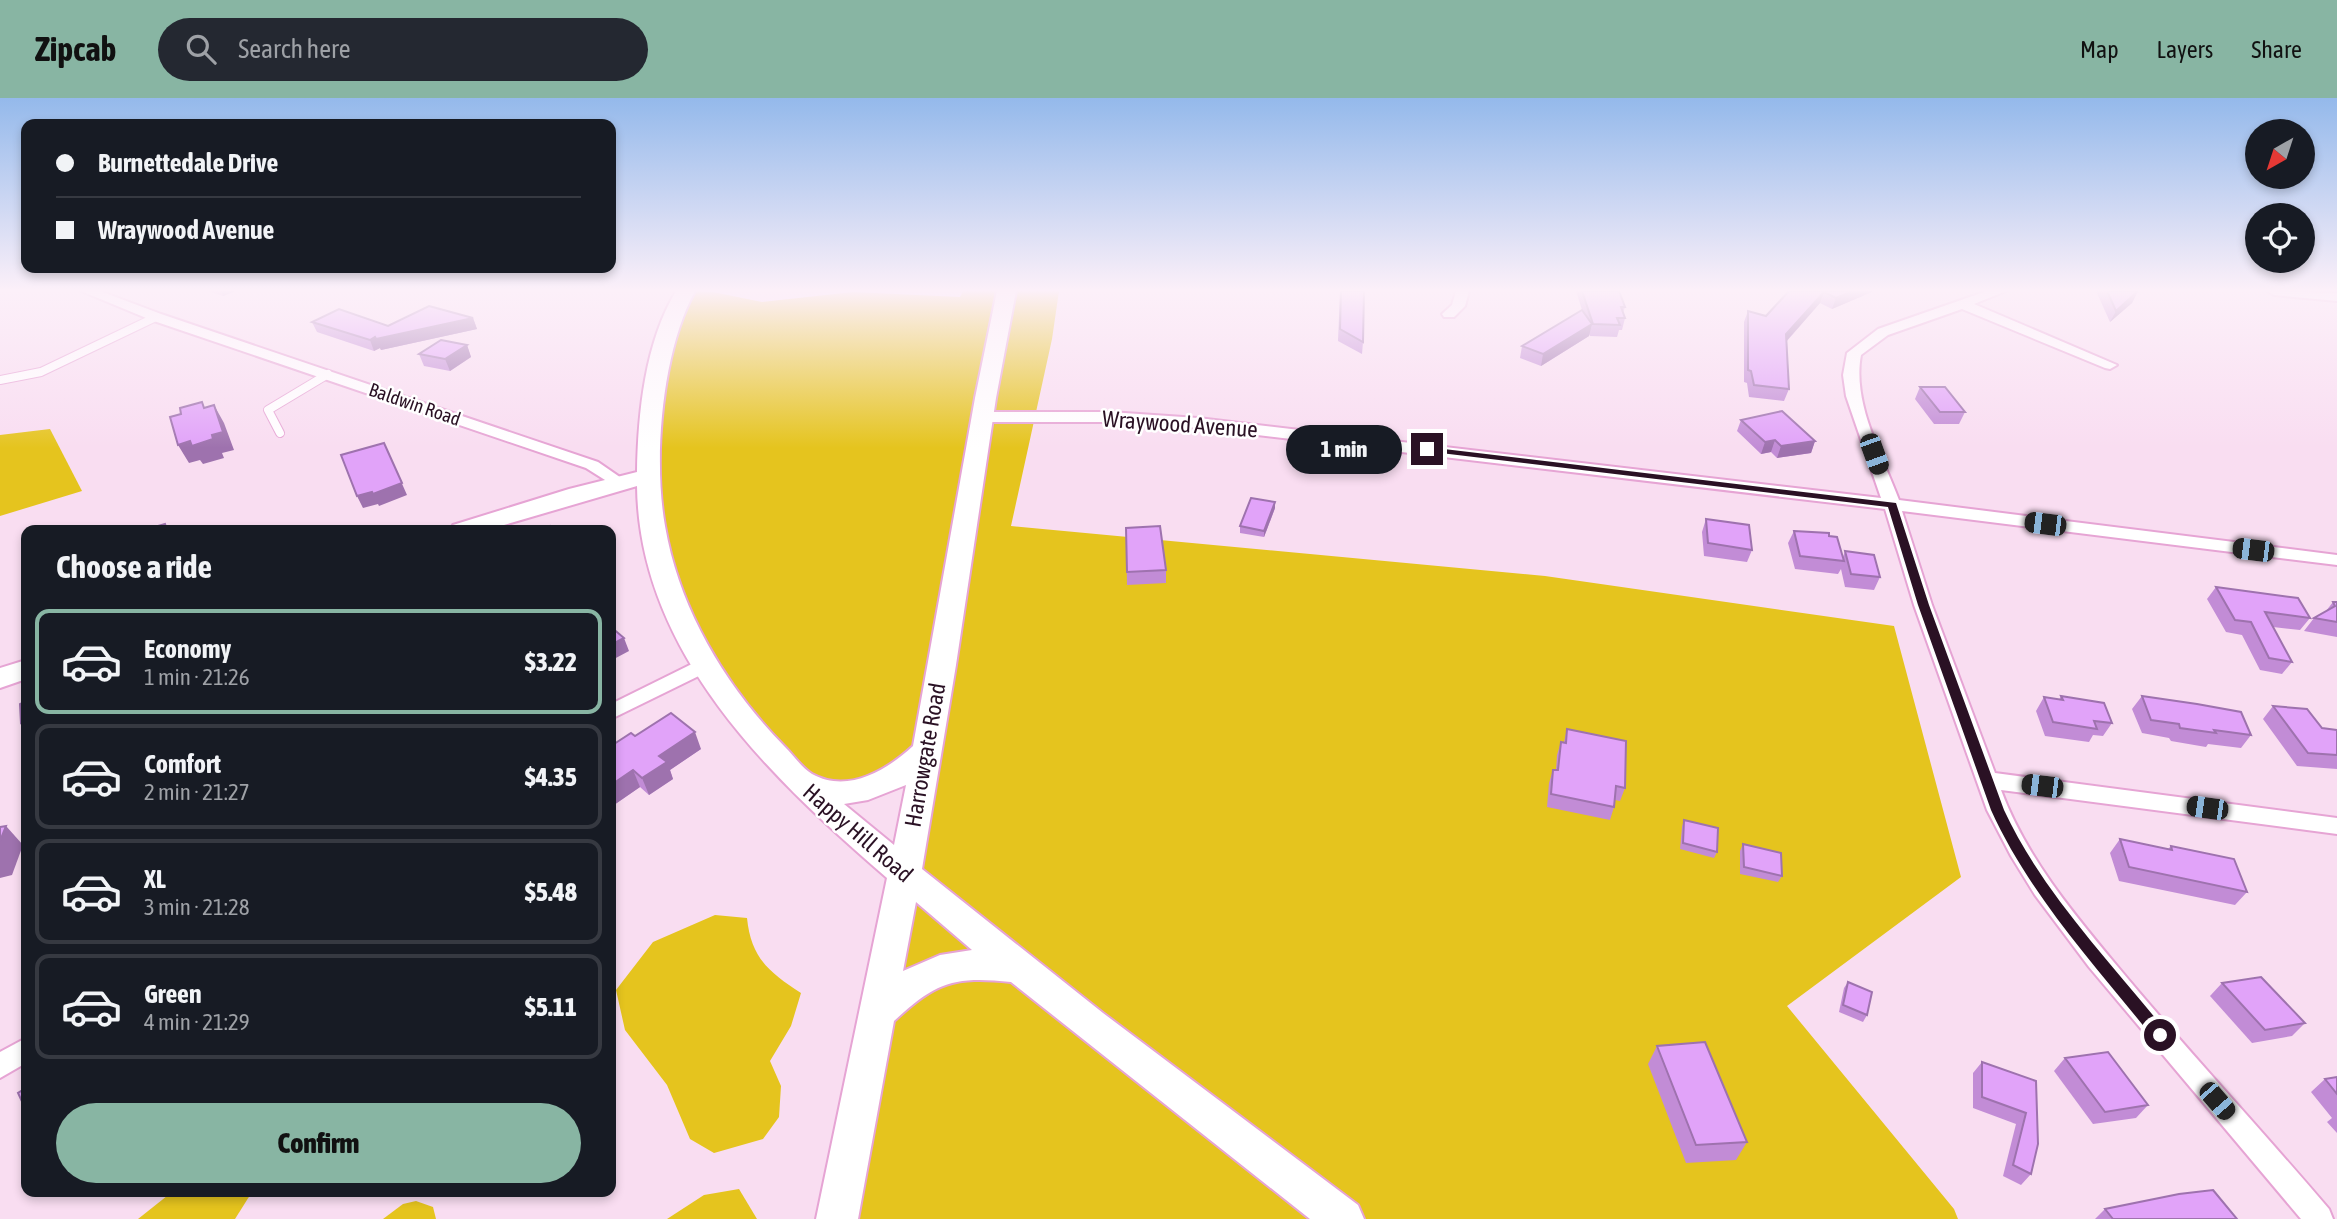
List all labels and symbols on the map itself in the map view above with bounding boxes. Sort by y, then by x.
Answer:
north arrow [2245,119,2315,189]
street label: Baldwin Road [366,378,464,430]
street label: Wraywood Avenue [1101,406,1259,442]
callout: 1 min [1287,424,1402,474]
car [1857,431,1892,477]
route end [1411,433,1443,465]
car [2023,511,2068,537]
car [2231,537,2276,563]
street label: Harrowgate Road [900,681,950,829]
car [2020,773,2065,799]
street label: Happy Hill Road [798,779,918,887]
car [2185,795,2230,821]
route start [2144,1019,2176,1051]
car [2196,1078,2239,1124]

